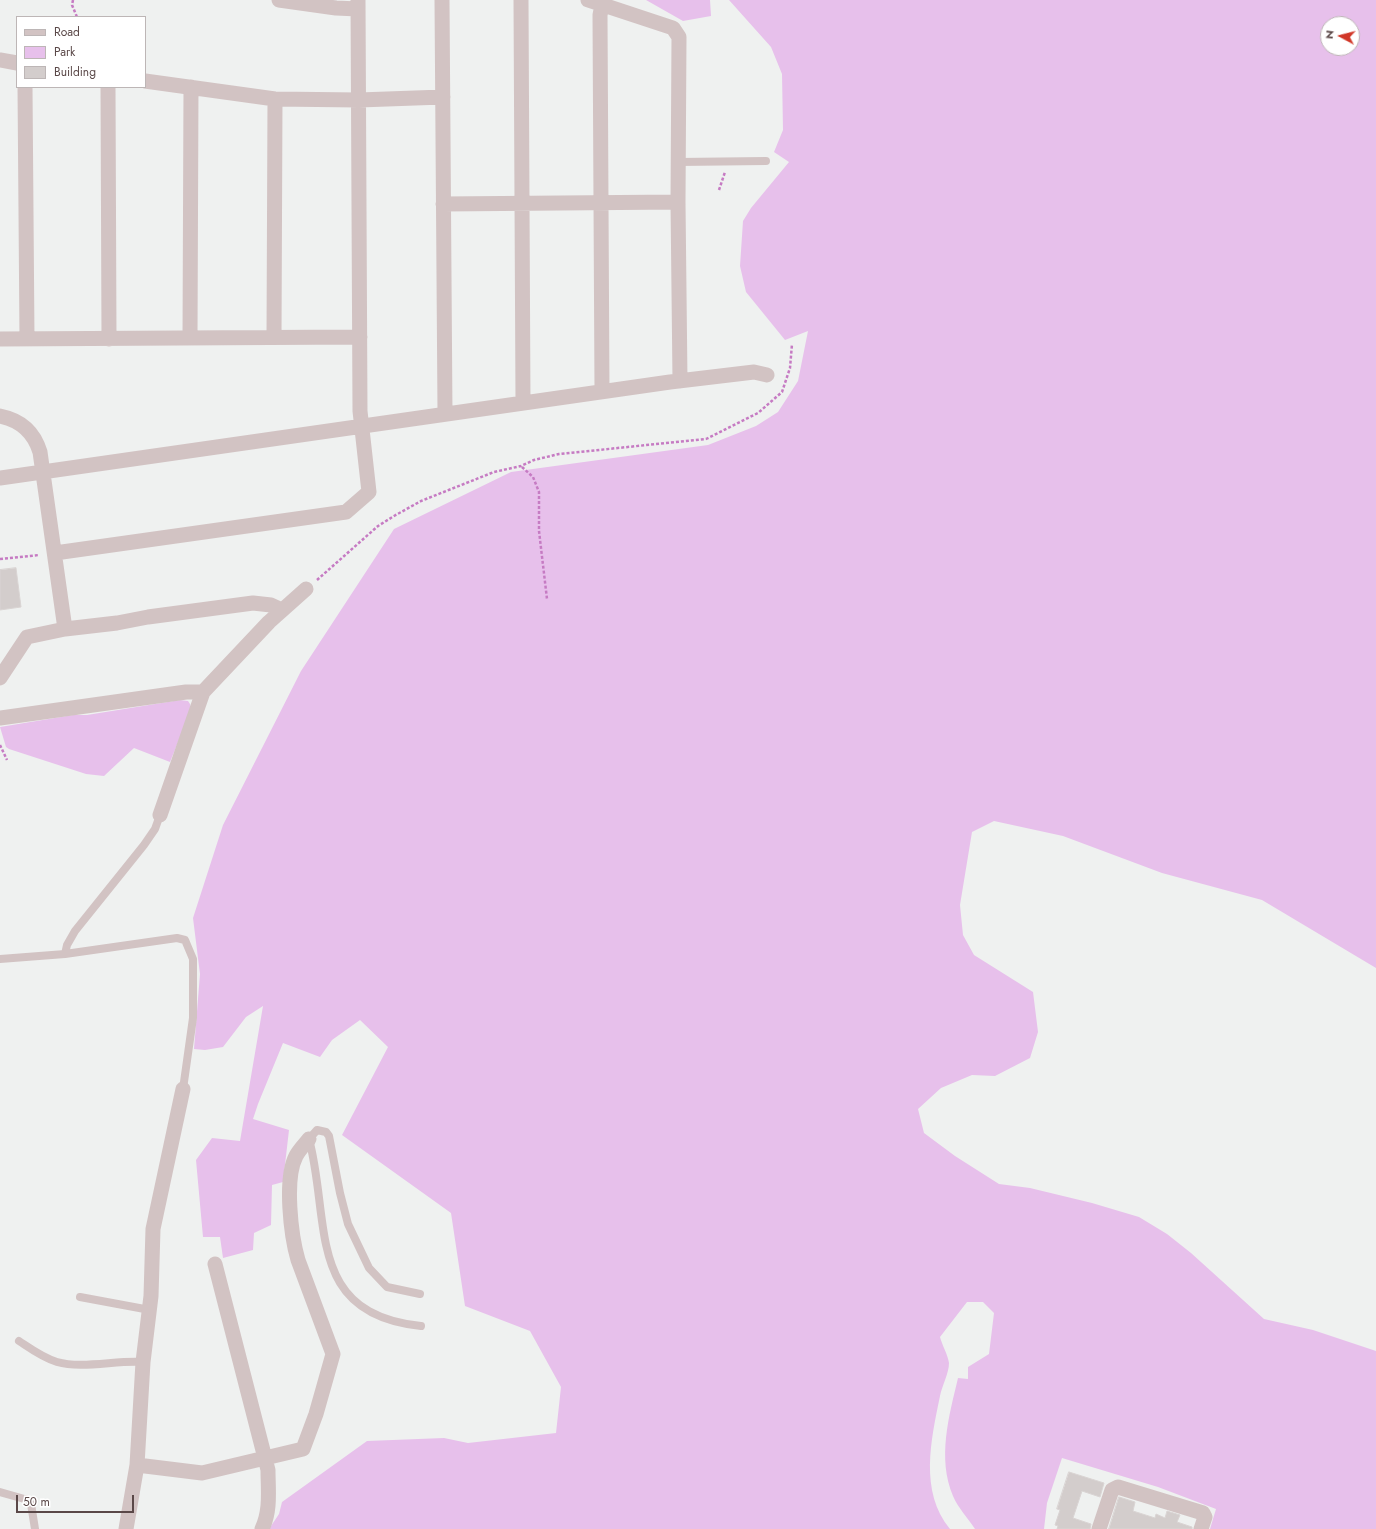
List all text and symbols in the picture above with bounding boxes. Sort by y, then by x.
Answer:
legend [16,16,146,88]
north arrow [1320,16,1360,56]
text: Road [54,23,80,41]
text: N [1321,29,1338,40]
text: Park [54,43,75,61]
text: Building [54,63,96,81]
scale bar [18,1487,136,1513]
text: 50 m [23,1493,50,1511]

